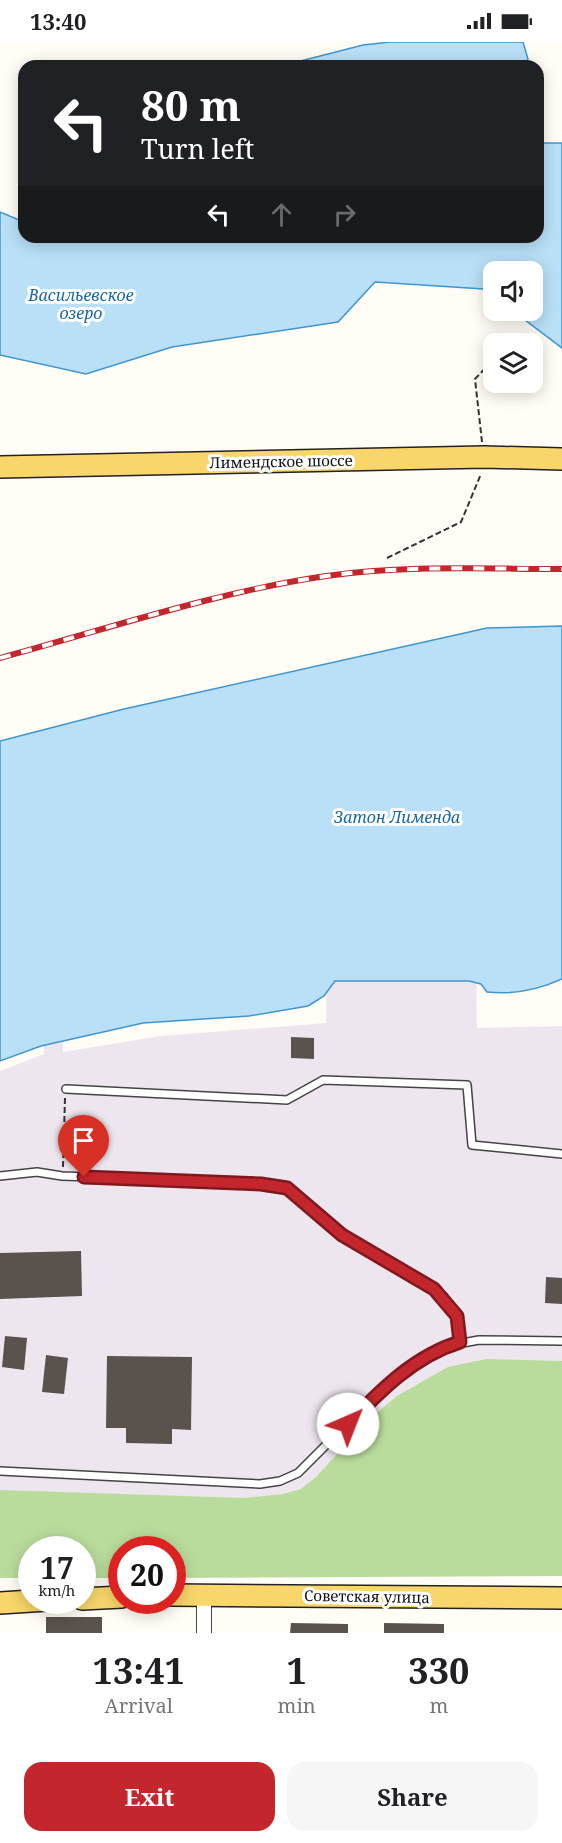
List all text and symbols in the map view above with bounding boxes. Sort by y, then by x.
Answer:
text: 13:40 [30,6,86,36]
text: 80 m [141,76,241,133]
icon: left [42,84,120,162]
text: Turn left [141,130,254,167]
icon: left [202,198,235,231]
icon: ahead [265,198,298,231]
icon: right [328,198,361,231]
map controls [483,261,543,393]
button: sound [483,261,543,321]
water label: Васильевское озеро [27,284,134,324]
button: layers [483,333,543,393]
street label: Лимендское шоссе [209,450,353,472]
water label: Затон Лименда [334,806,460,828]
pin [58,1115,109,1177]
icon: arrive [67,1124,100,1157]
position arrow [316,1392,380,1456]
speed limit sign: 20 [108,1536,186,1614]
text: 17 [40,1547,74,1588]
text: km/h [39,1580,75,1600]
street label: Советская улица [304,1585,430,1607]
text: 13:41 [93,1646,185,1695]
text: 1 [286,1646,307,1695]
text: 330 [408,1646,469,1695]
text: Arrival [105,1692,173,1719]
text: min [278,1692,316,1719]
text: m [429,1692,448,1719]
button: Exit [24,1762,275,1831]
button: Share [287,1762,538,1831]

